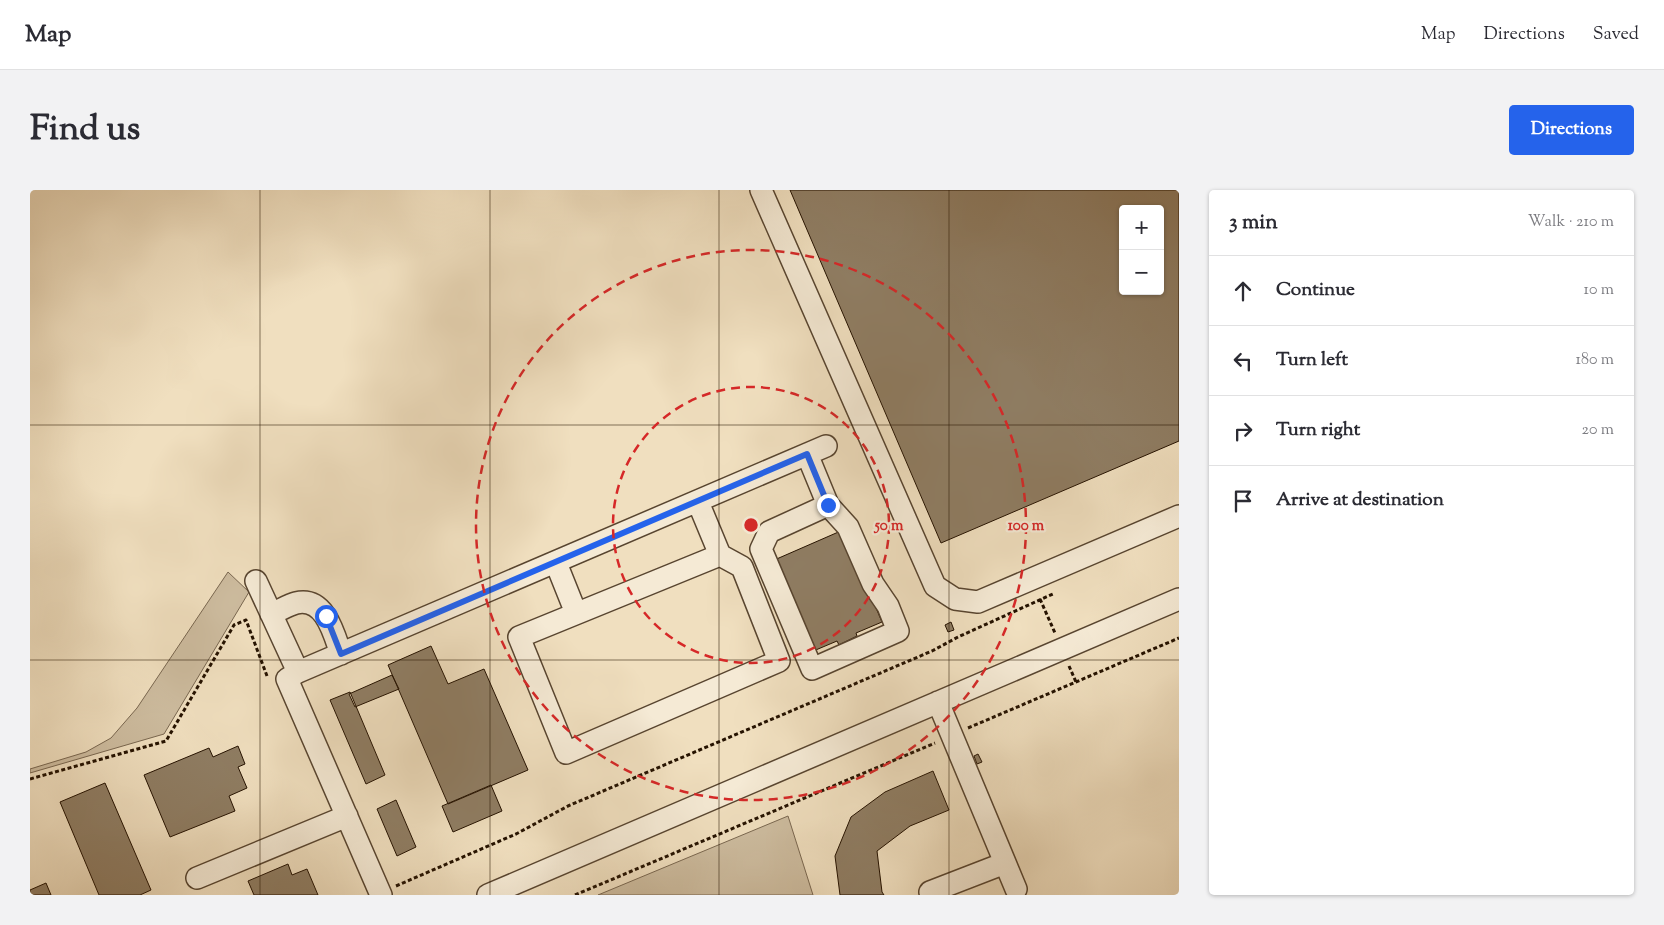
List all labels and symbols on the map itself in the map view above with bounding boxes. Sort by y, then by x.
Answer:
route end [817,494,840,517]
centre of rings [742,516,760,534]
text: 50 m [874,516,904,537]
text: 100 m [1008,516,1045,537]
route start [315,605,338,628]

